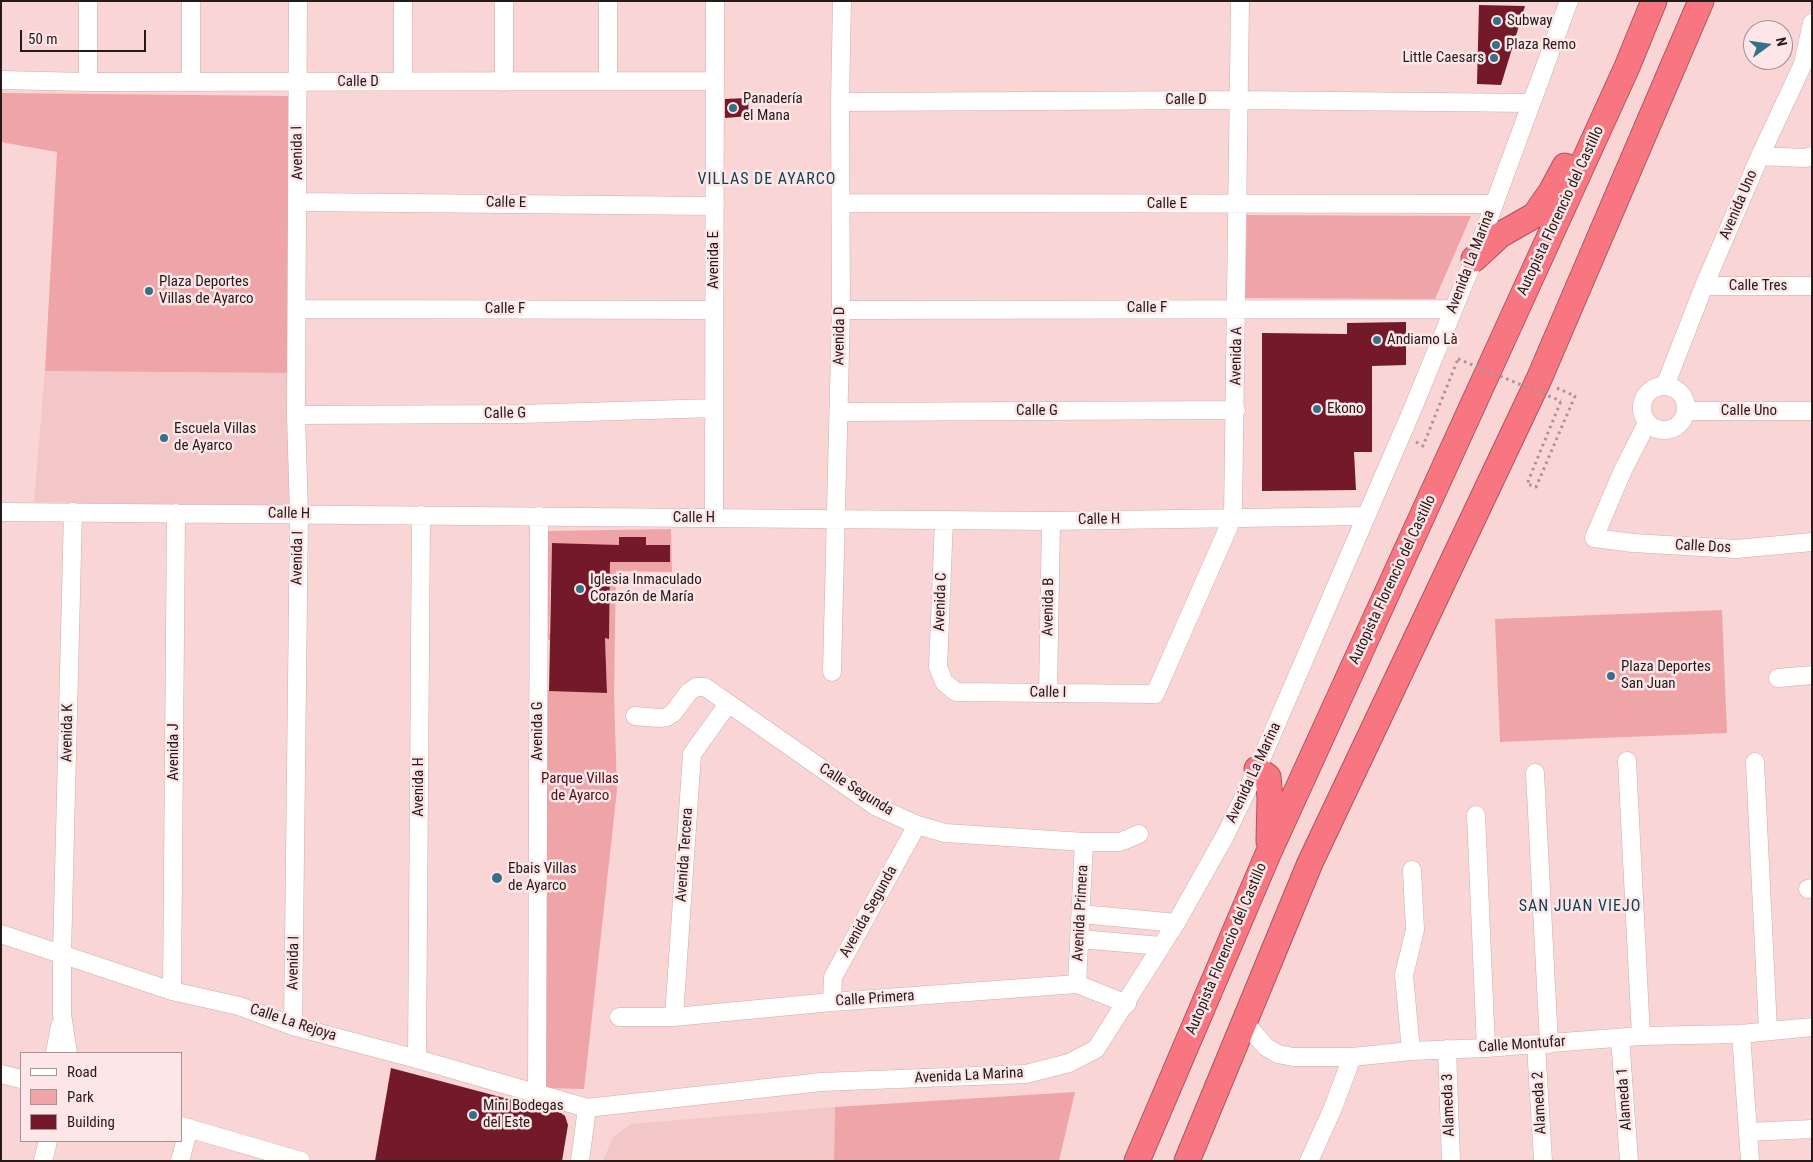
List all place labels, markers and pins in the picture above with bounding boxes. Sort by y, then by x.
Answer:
place label: Subway [1507,12,1552,30]
marker: Subway [1491,15,1503,27]
place label: Plaza Remo [1506,36,1576,54]
marker: Plaza Remo [1490,39,1502,51]
place label: Little Caesars [1402,49,1484,67]
marker: Little Caesars [1488,52,1500,64]
place label: Panadería el Mana [743,90,803,125]
marker: Panadería el Mana [727,102,739,114]
place label: Plaza Deportes Villas de Ayarco [159,273,254,308]
marker: Plaza Deportes Villas de Ayarco [143,285,155,297]
place label: Andiamo Là [1387,331,1458,349]
marker: Andiamo Là [1371,334,1383,346]
place label: Ekono [1327,400,1364,418]
marker: Ekono [1311,403,1323,415]
place label: Escuela Villas de Ayarco [174,420,256,455]
marker: Escuela Villas de Ayarco [158,432,170,444]
place label: Iglesia Inmaculado Corazón de María [590,571,702,606]
marker: Iglesia Inmaculado Corazón de María [574,583,586,595]
place label: Plaza Deportes San Juan [1621,658,1711,693]
marker: Plaza Deportes San Juan [1605,670,1617,682]
place label: Ebais Villas de Ayarco [508,860,577,895]
marker: Ebais Villas de Ayarco [490,871,504,885]
place label: Mini Bodegas del Este [483,1097,564,1132]
marker: Mini Bodegas del Este [467,1109,479,1121]

